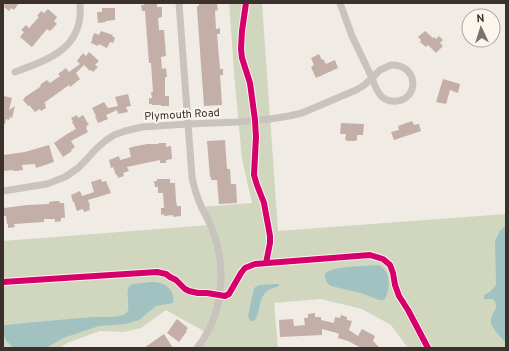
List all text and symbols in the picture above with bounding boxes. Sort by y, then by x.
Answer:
north arrow [461,8,501,48]
text: N [476,12,485,26]
street label: Plymouth Road [144,106,220,124]

